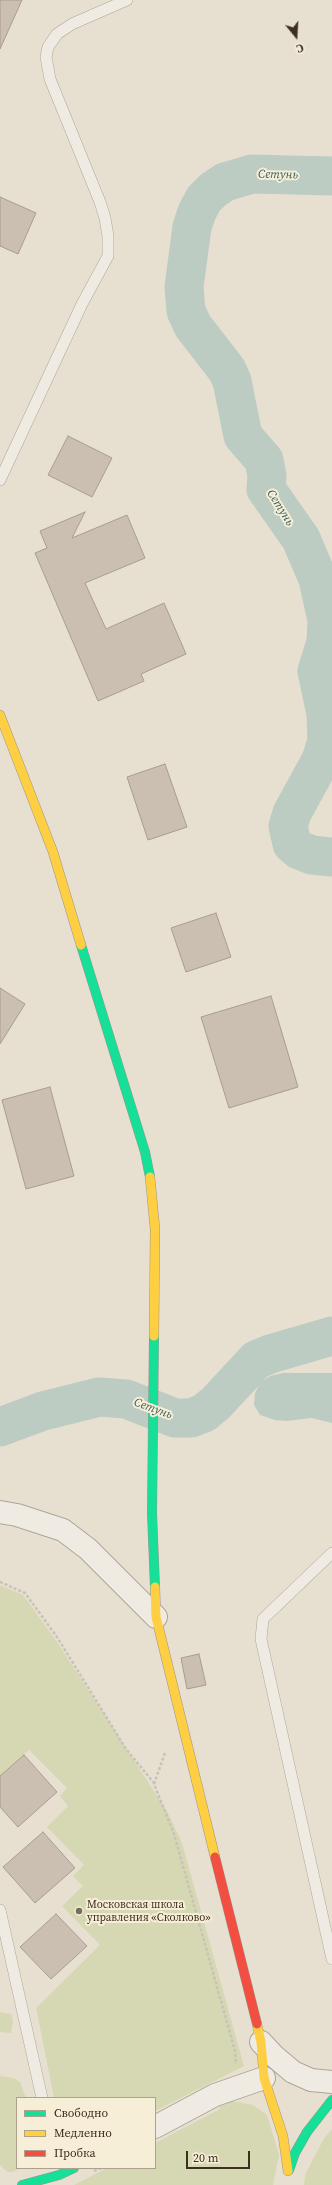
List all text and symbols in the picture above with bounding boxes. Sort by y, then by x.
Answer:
north arrow [276,16,316,56]
text: С [294,40,305,56]
water label: Сетунь [258,167,298,183]
water label: Сетунь [263,487,297,529]
water label: Сетунь [132,1395,174,1423]
place label: Московская школа управления «Сколково» [87,1898,211,1924]
marker: Московская школа управления «Сколково» [74,1906,84,1916]
legend [16,2097,156,2169]
text: Свободно [54,2105,108,2121]
text: Медленно [54,2125,112,2141]
scale bar [188,2143,252,2169]
text: Пробка [54,2145,96,2161]
text: 20 m [193,2150,219,2166]

